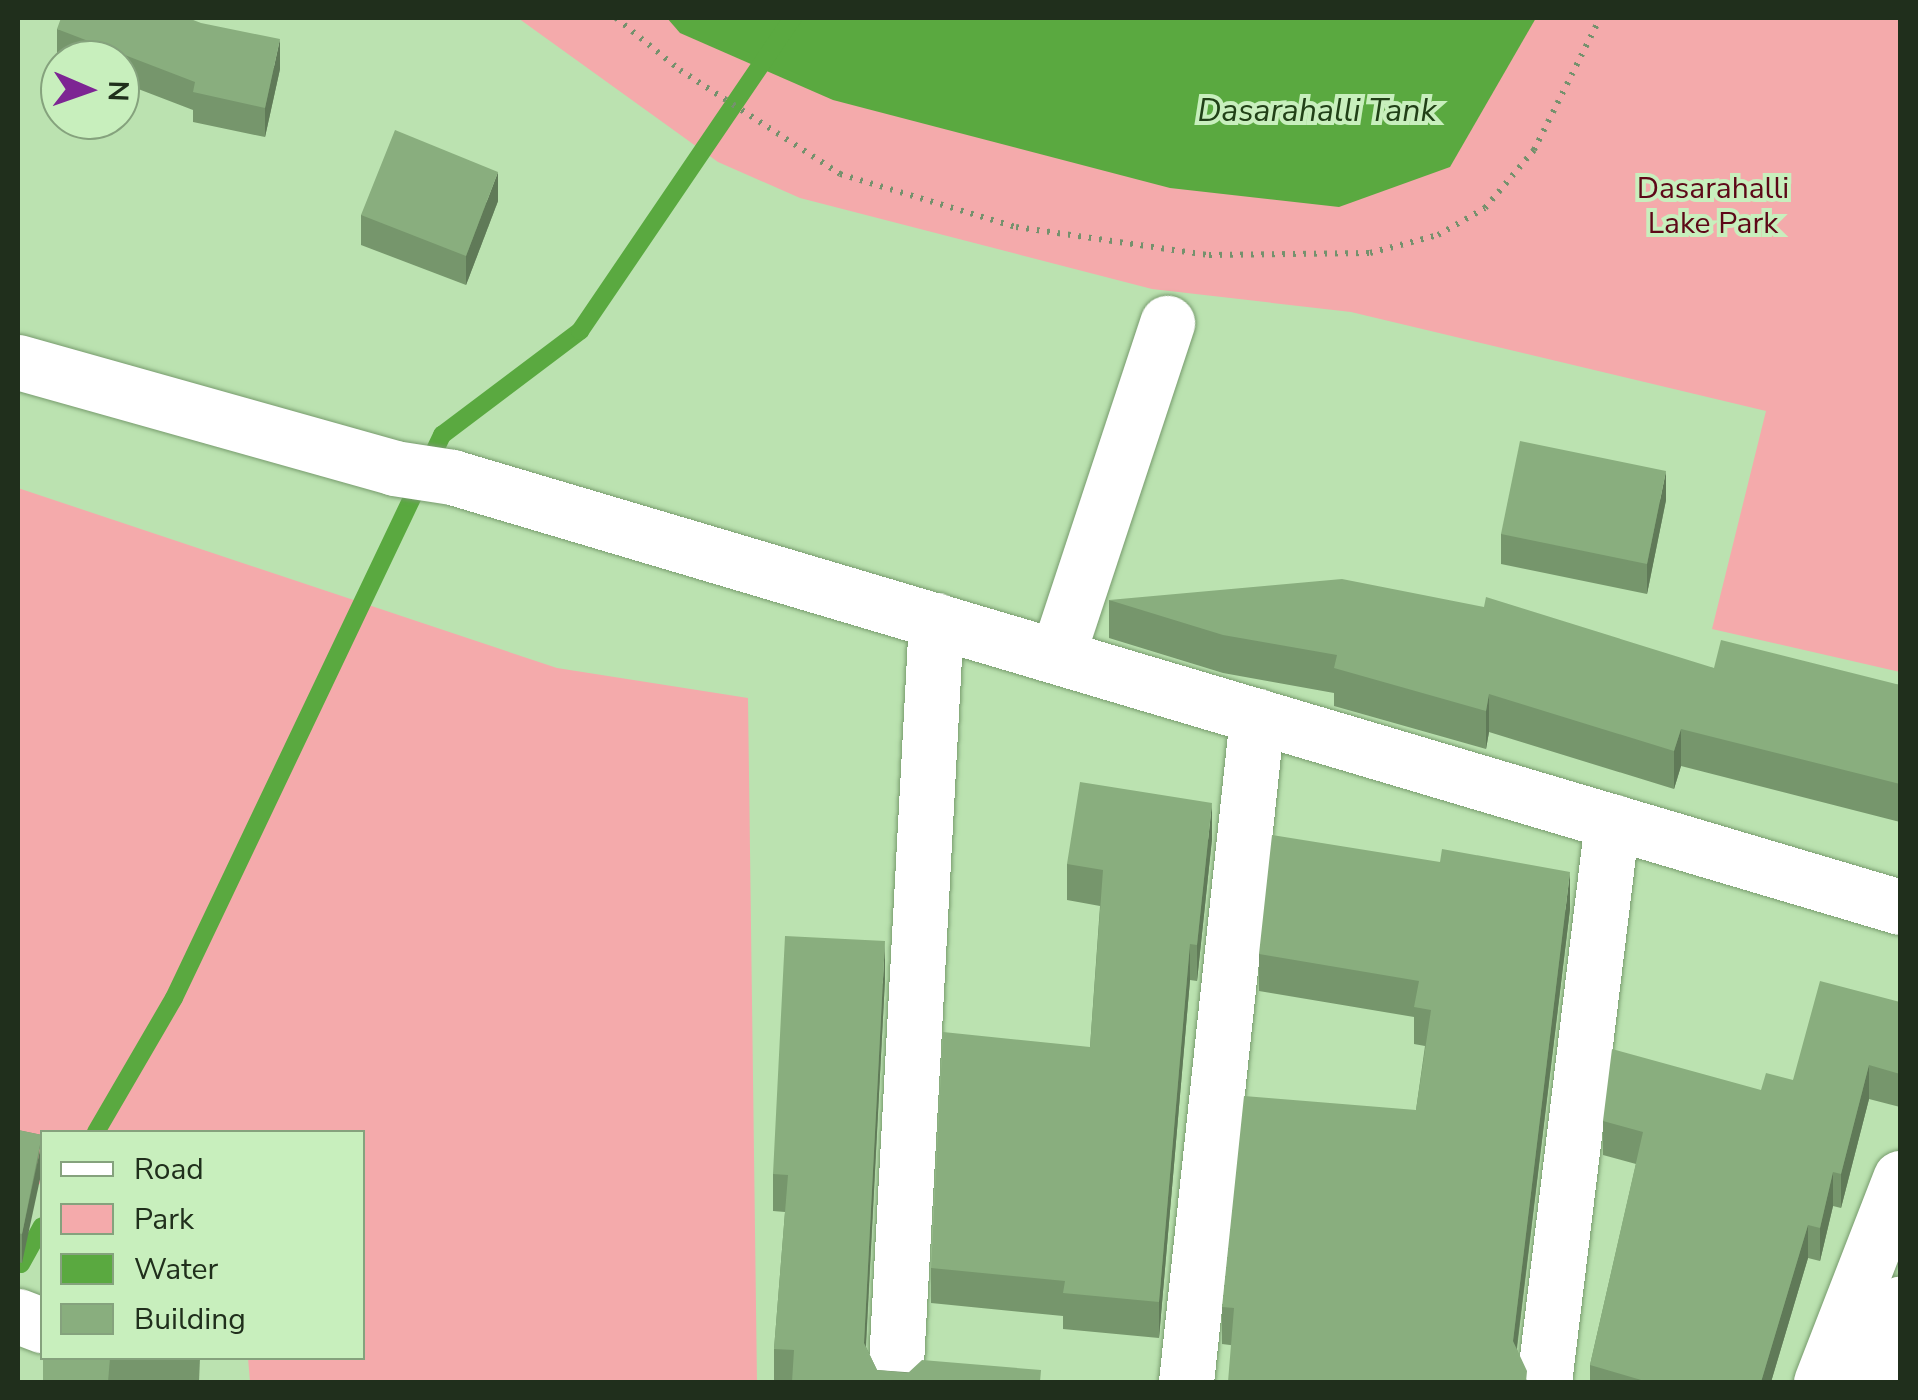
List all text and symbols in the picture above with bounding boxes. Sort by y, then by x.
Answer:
north arrow [40,40,140,140]
text: N [99,80,137,102]
water label: Dasarahalli Tank [1198,92,1436,130]
park label: Dasarahalli Lake Park [1637,171,1789,242]
legend [40,1130,365,1360]
text: Road [134,1149,204,1190]
text: Park [134,1199,194,1240]
text: Water [134,1249,218,1290]
text: Building [134,1299,246,1340]

